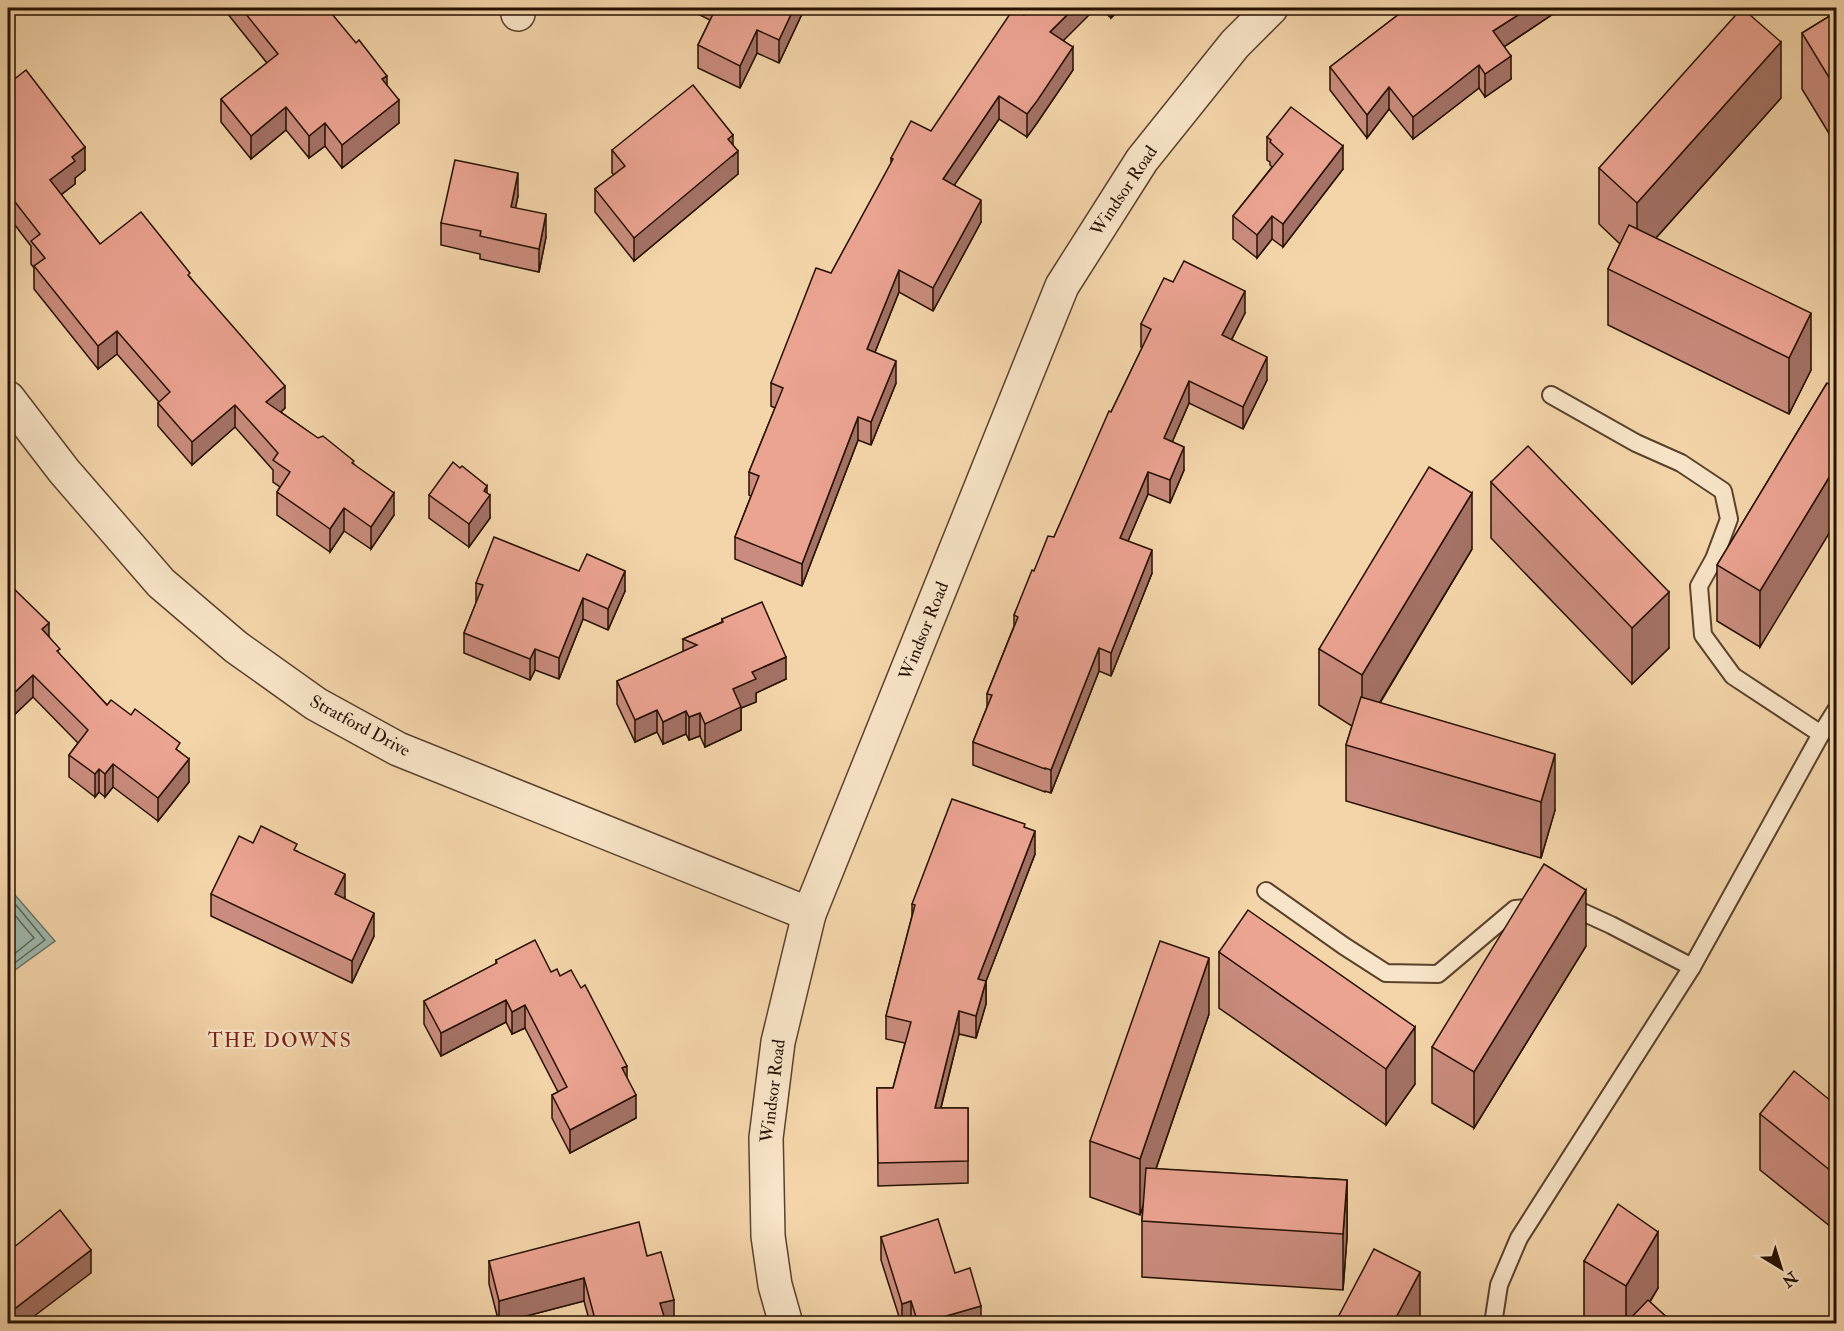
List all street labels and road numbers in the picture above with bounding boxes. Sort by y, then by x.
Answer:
street label: Windsor Road [1085,141,1163,241]
street label: Windsor Road [893,578,954,685]
street label: Stratford Drive [306,690,415,762]
street label: Windsor Road [755,1038,791,1145]

